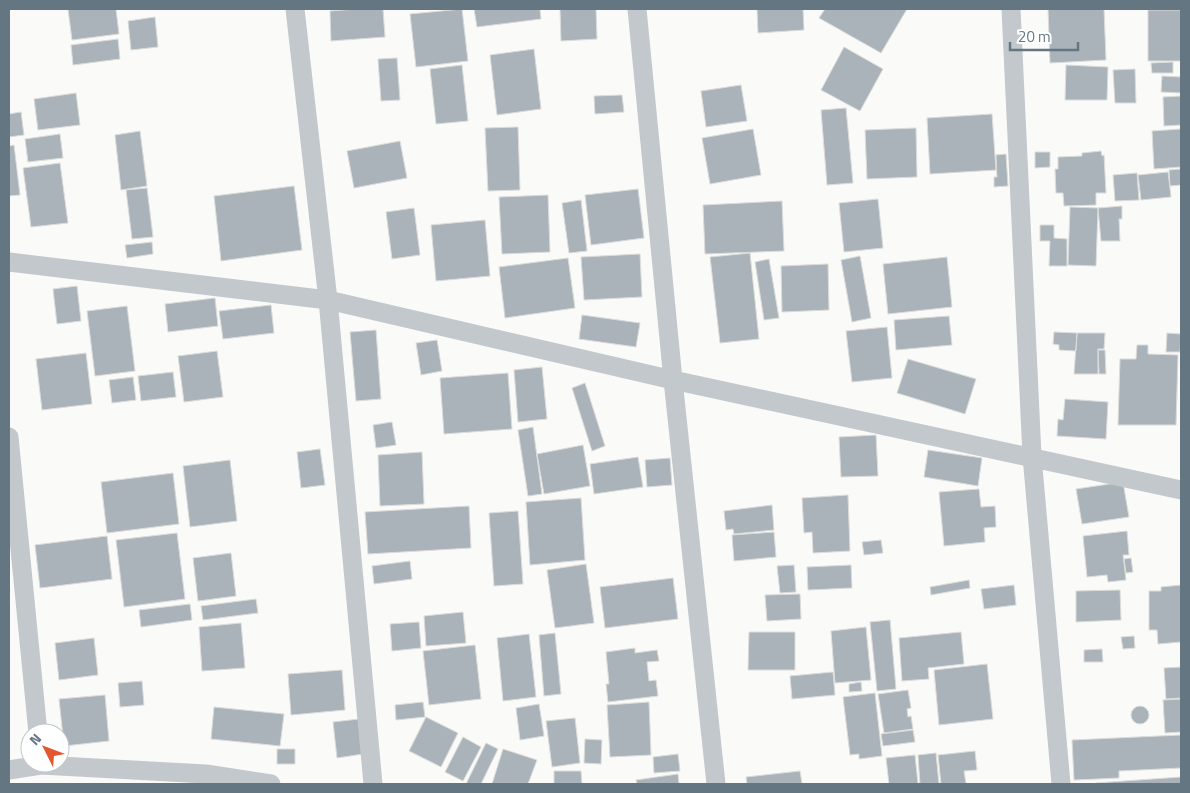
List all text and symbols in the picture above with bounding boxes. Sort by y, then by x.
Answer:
scale bar [1010,20,1078,52]
text: 20 m [1018,25,1051,48]
north arrow [20,723,70,773]
text: N [24,728,46,750]

